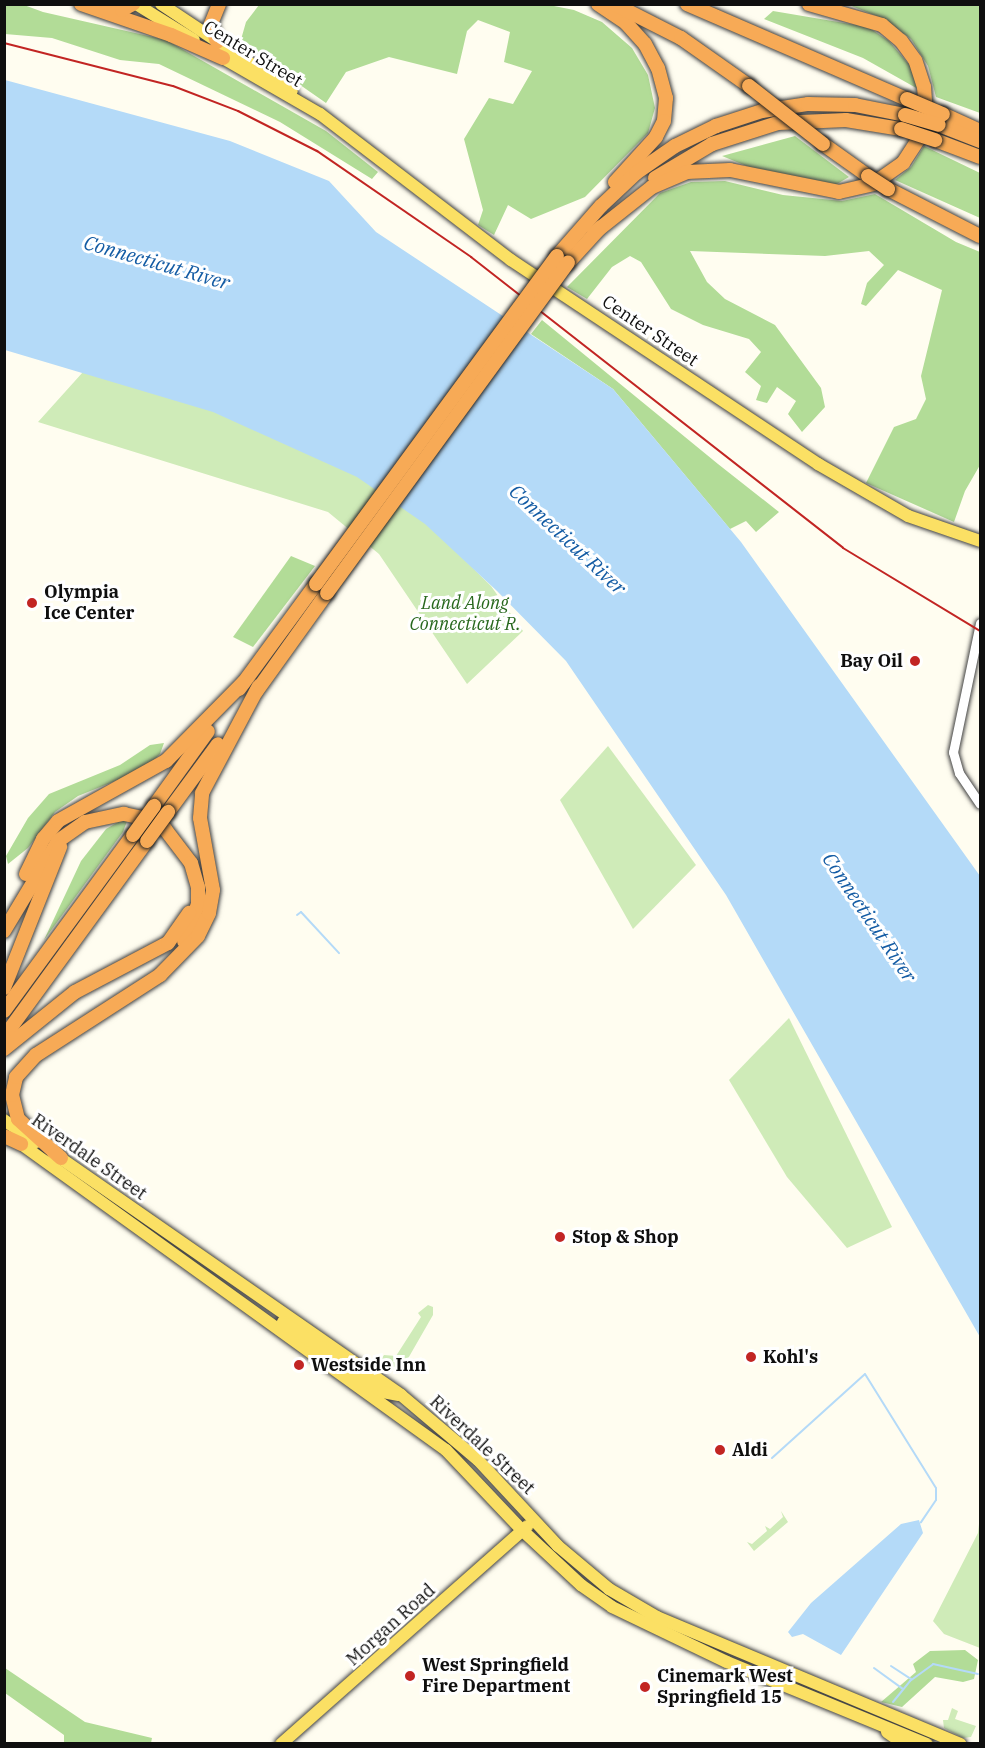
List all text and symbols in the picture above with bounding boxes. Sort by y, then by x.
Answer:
street label: Center Street [200,16,306,92]
water label: Connecticut River [81,230,233,294]
street label: Center Street [598,291,702,371]
water label: Connecticut River [505,479,631,599]
place label: Olympia Ice Center [44,582,134,624]
park label: Land Along Connecticut R. [409,593,521,636]
marker: Olympia Ice Center [25,596,39,610]
place label: Bay Oil [840,650,903,672]
marker: Bay Oil [908,654,922,668]
water label: Connecticut River [818,848,922,986]
street label: Riverdale Street [27,1109,151,1205]
place label: Stop & Shop [572,1226,679,1248]
marker: Stop & Shop [553,1230,567,1244]
place label: Kohl's [763,1346,818,1368]
marker: Kohl's [744,1350,758,1364]
place label: Westside Inn [311,1354,426,1376]
marker: Westside Inn [292,1358,306,1372]
street label: Riverdale Street [425,1391,539,1499]
place label: Aldi [732,1439,768,1461]
marker: Aldi [713,1443,727,1457]
street label: Morgan Road [342,1580,440,1670]
place label: West Springfield Fire Department [422,1655,570,1698]
place label: Cinemark West Springfield 15 [657,1666,793,1708]
marker: West Springfield Fire Department [403,1669,417,1683]
marker: Cinemark West Springfield 15 [638,1680,652,1694]

